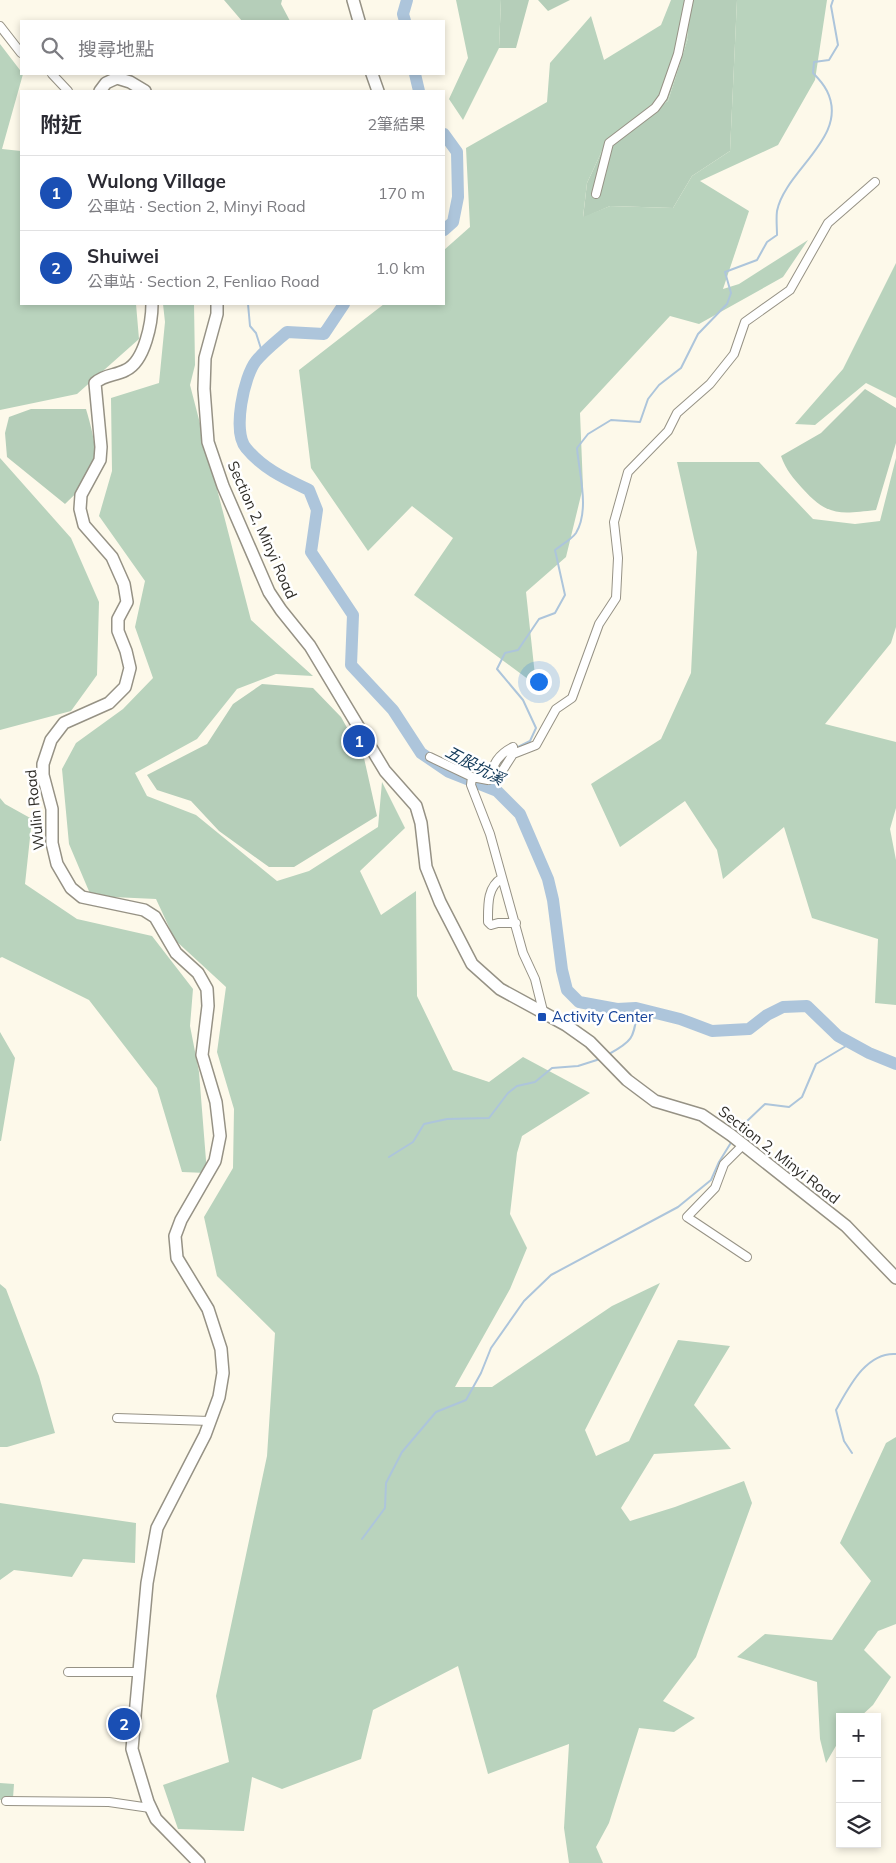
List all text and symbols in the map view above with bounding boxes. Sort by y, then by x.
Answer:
search box [20,20,445,75]
icon: search [38,34,66,62]
text: 搜尋地點 [78,37,154,61]
text: 附近 [40,111,82,137]
text: 2筆結果 [367,114,425,134]
text: Wulong Village [87,169,226,193]
text: 1 [51,183,61,203]
text: 170 m [378,183,425,203]
text: 公車站 · Section 2, Minyi Road [87,196,306,216]
text: Shuiwei [87,244,159,268]
text: 2 [51,258,61,278]
text: 1.0 km [376,258,425,278]
text: 公車站 · Section 2, Fenliao Road [87,271,320,291]
street label: Section 2, Minyi Road [224,458,301,602]
your location [526,669,552,695]
pin: 1 [343,722,375,760]
water label: 五股坑溪 [442,741,510,790]
street label: Wulin Road [21,769,48,851]
place label: Activity Center [552,1007,654,1026]
marker: Activity Center [536,1011,548,1023]
street label: Section 2, Minyi Road [715,1101,844,1208]
pin: 2 [108,1705,140,1743]
map controls [836,1713,881,1848]
button: + [836,1713,881,1758]
button: − [836,1758,881,1803]
button: layers [836,1803,881,1848]

